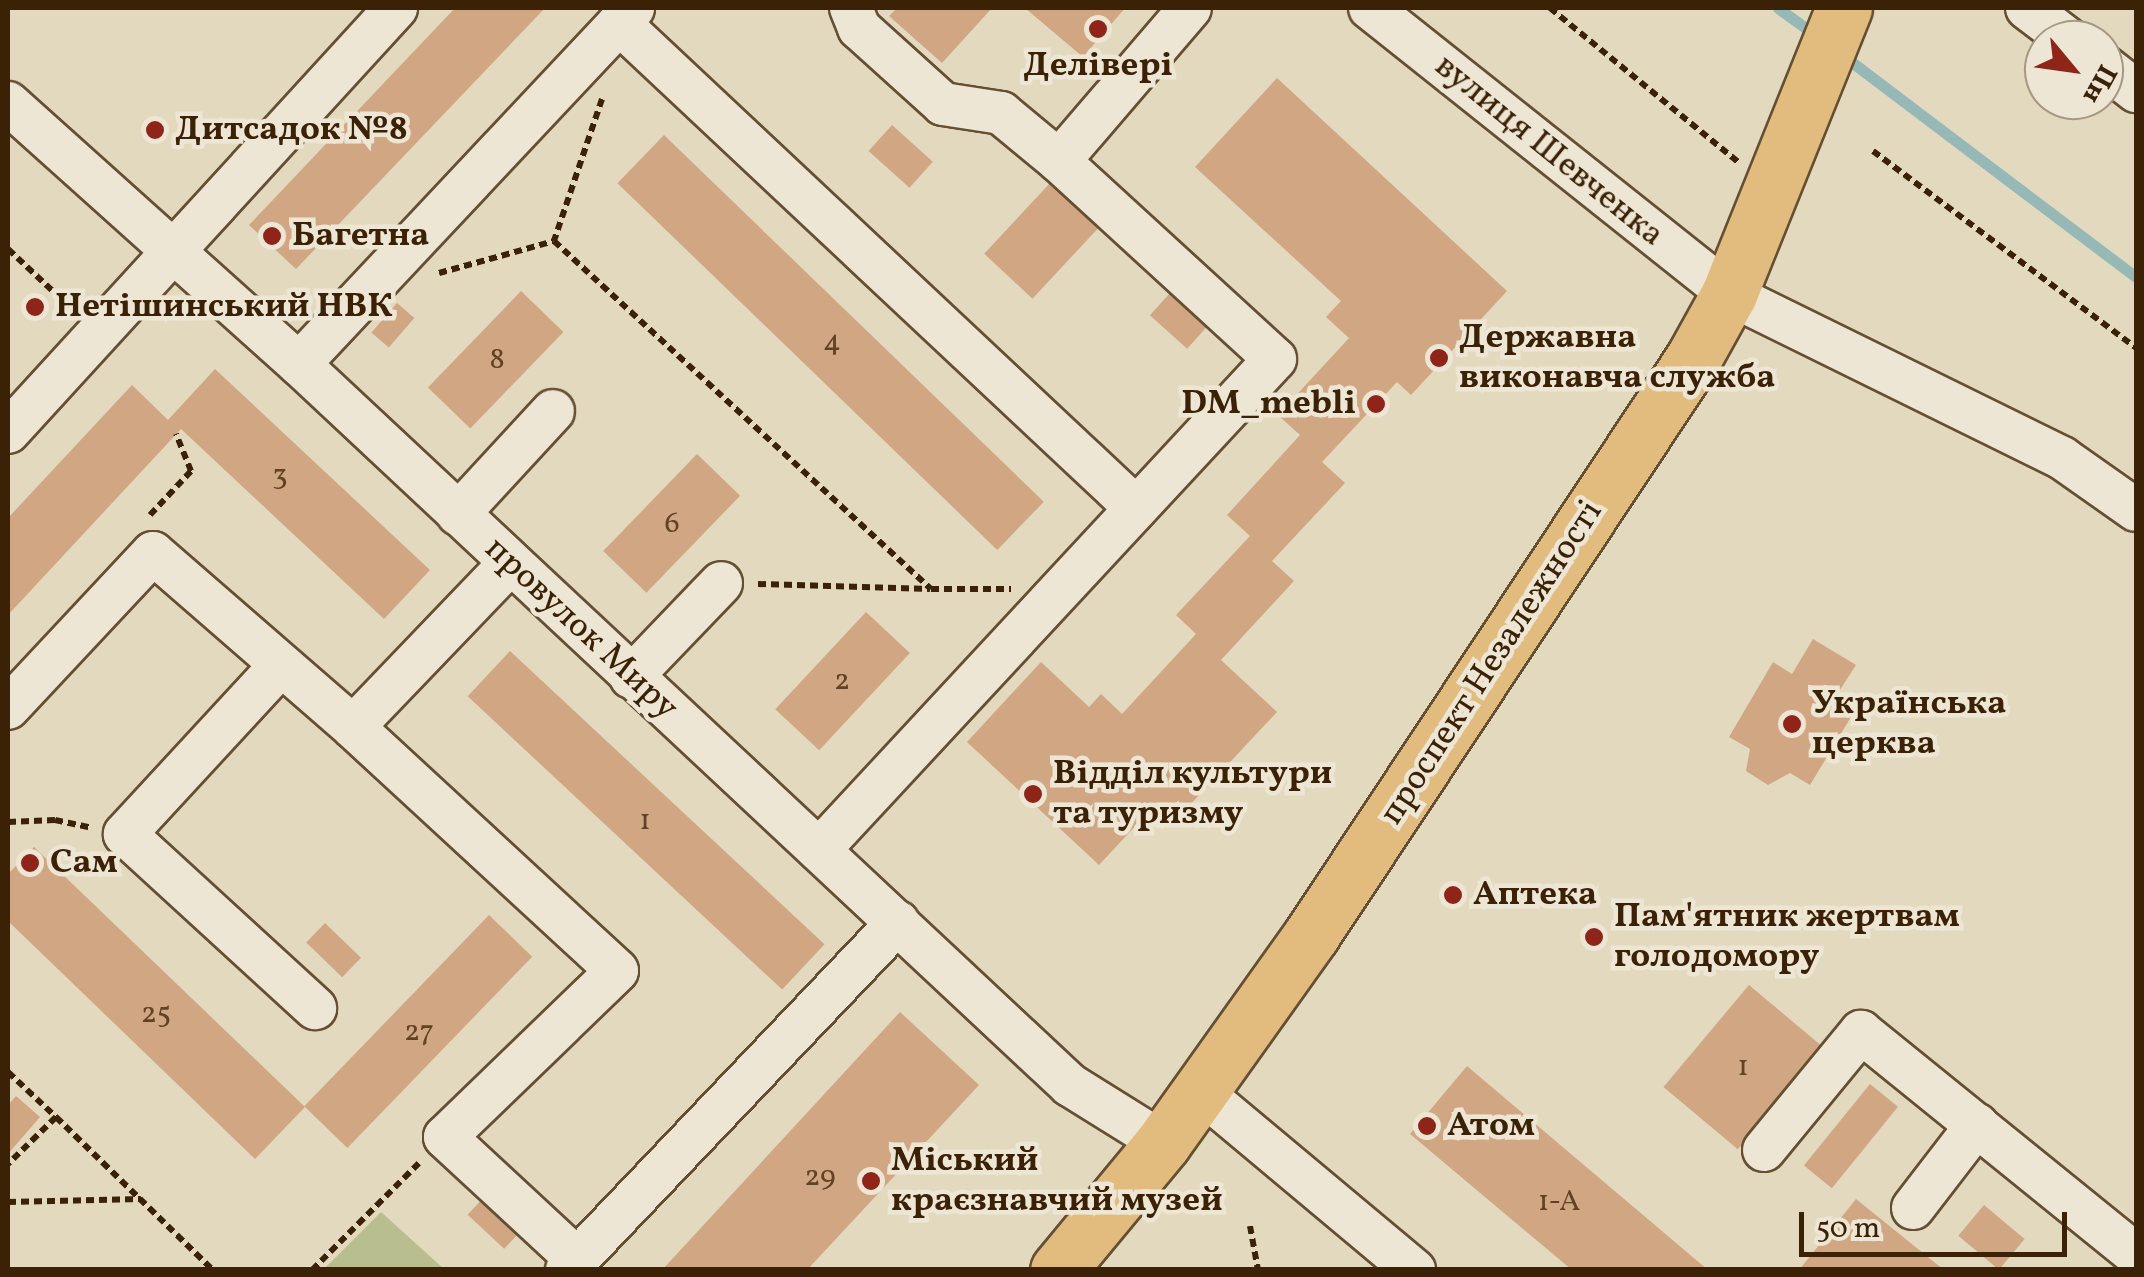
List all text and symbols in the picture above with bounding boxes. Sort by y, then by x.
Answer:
marker: Делівері [1087,18,1109,40]
north arrow [2024,20,2124,120]
place label: Делівері [1023,45,1173,87]
street label: вулиця Шевченка [1426,46,1672,256]
text: Пн [2072,57,2126,111]
place label: Дитсадок №8 [175,109,408,151]
marker: Дитсадок №8 [144,119,166,141]
place label: Багетна [292,215,429,257]
marker: Багетна [261,225,283,247]
place label: Нетішинський НВК [55,286,393,328]
marker: Нетішинський НВК [24,296,46,318]
place label: Державна виконавча служба [1459,317,1775,399]
house number: 4 [823,324,841,360]
house number: 8 [489,342,505,378]
marker: Державна виконавча служба [1428,347,1450,369]
place label: DM_mebli [1181,383,1356,425]
marker: DM_mebli [1365,393,1387,415]
house number: 3 [272,458,288,494]
street label: проспект Незалежності [1372,493,1612,833]
house number: 6 [664,506,680,542]
street label: провулок Миру [476,529,686,729]
house number: 2 [834,663,850,699]
place label: Українська церква [1812,683,2006,765]
marker: Українська церква [1781,713,1803,735]
place label: Відділ культури та туризму [1053,753,1332,835]
marker: Відділ культури та туризму [1022,783,1044,805]
house number: 1 [639,803,651,839]
place label: Сам [50,842,118,884]
marker: Сам [19,852,41,874]
place label: Аптека [1473,874,1597,916]
marker: Аптека [1442,884,1464,906]
place label: Пам'ятник жертвам голодомору [1614,896,1960,978]
marker: Пам'ятник жертвам голодомору [1583,926,1605,948]
house number: 25 [141,996,171,1032]
house number: 27 [404,1014,434,1050]
house number: 1 [1737,1049,1749,1085]
place label: Атом [1447,1105,1535,1147]
marker: Атом [1416,1115,1438,1137]
place label: Міський краєзнавчий музей [891,1140,1223,1222]
house number: 29 [804,1159,836,1195]
marker: Міський краєзнавчий музей [860,1170,882,1192]
house number: 1-А [1538,1184,1580,1220]
scale bar [1804,1192,2072,1254]
text: 50 m [1816,1208,1880,1250]

